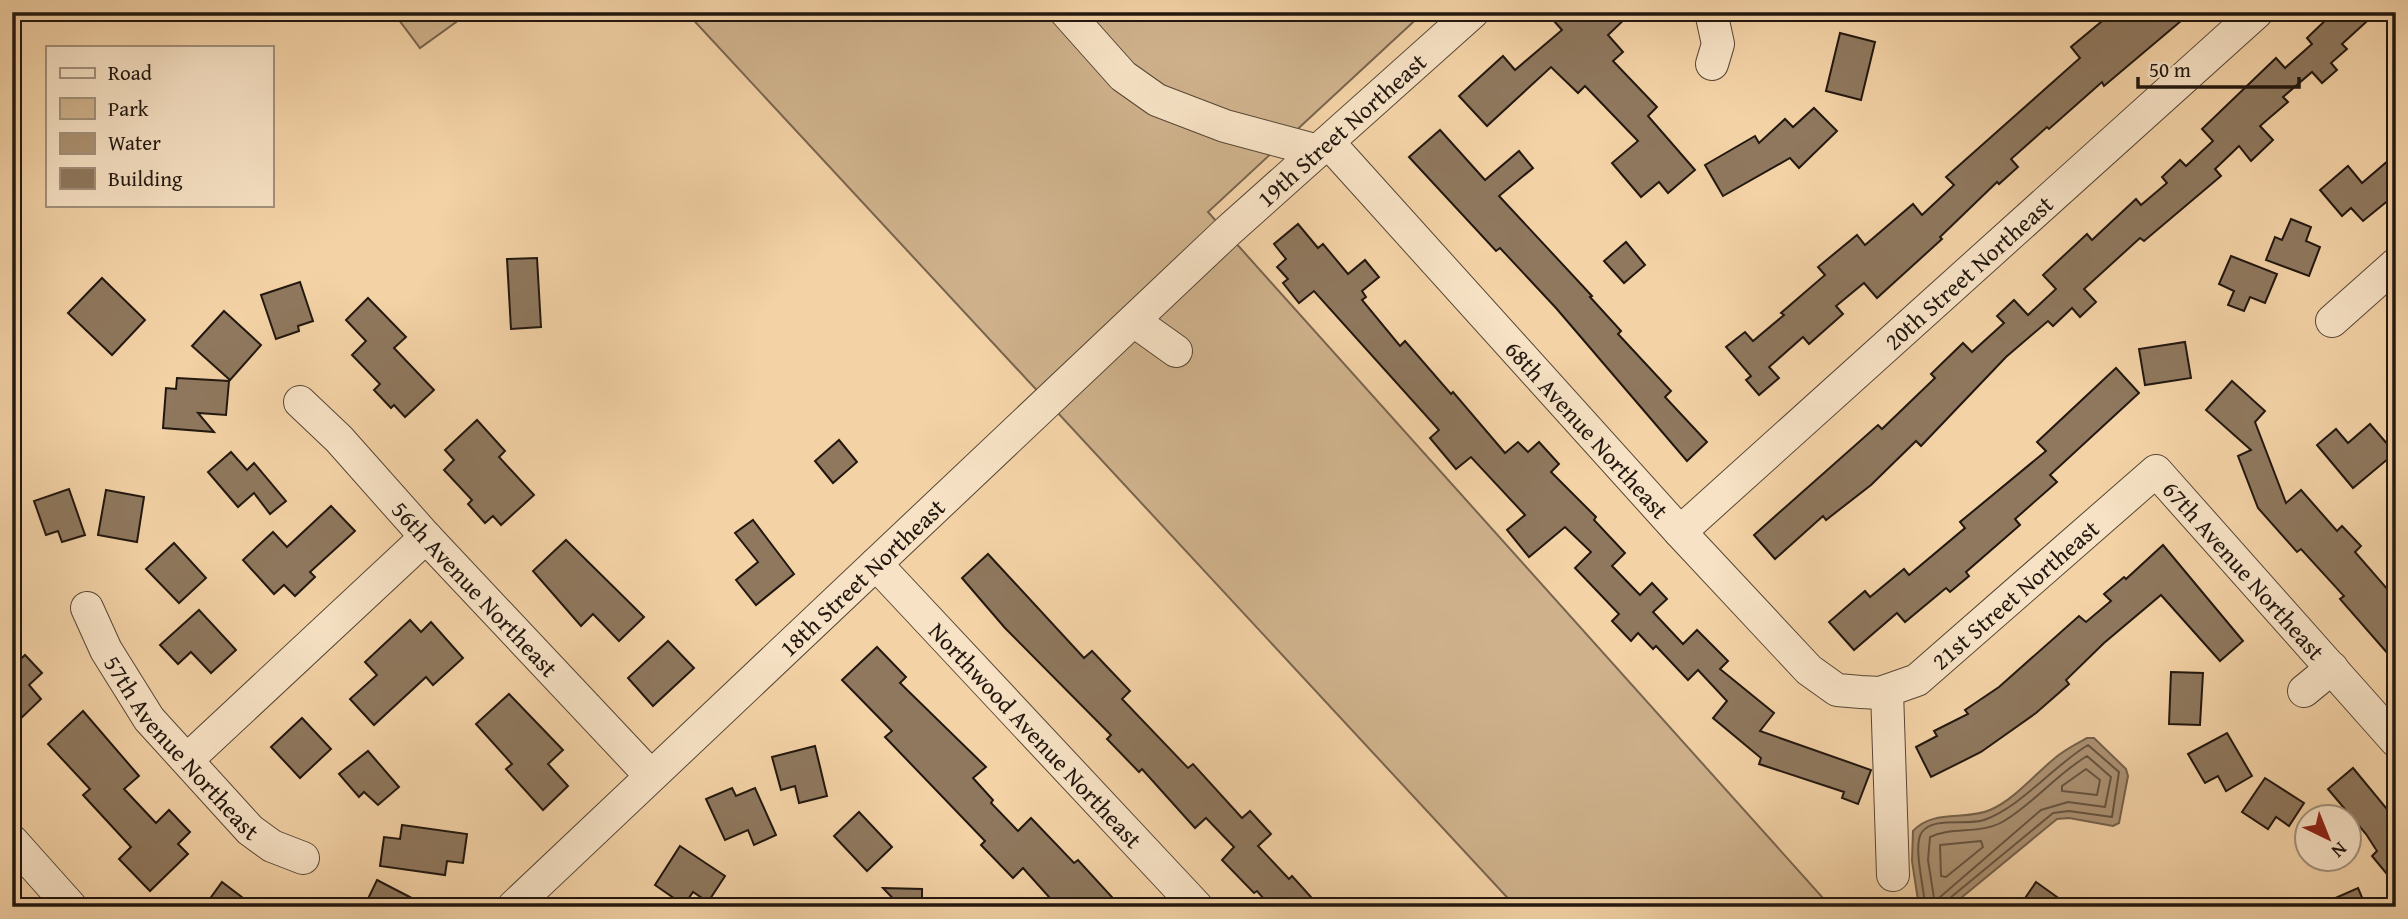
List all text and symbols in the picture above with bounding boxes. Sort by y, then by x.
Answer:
street label: 19th Street Northeast [1249,44,1434,215]
legend [46,46,273,206]
scale bar [2138,46,2300,90]
text: 50 m [2149,54,2191,85]
text: Road [108,57,153,88]
text: Park [108,93,149,124]
text: Water [108,127,161,158]
text: Building [108,163,183,194]
street label: 20th Street Northeast [1876,186,2061,358]
street label: 68th Avenue Northeast [1497,332,1678,527]
street label: 67th Avenue Northeast [2155,472,2334,668]
street label: 18th Street Northeast [771,490,953,664]
street label: 56th Avenue Northeast [384,493,567,685]
street label: 21st Street Northeast [1923,511,2107,678]
street label: Northwood Avenue Northeast [921,614,1151,856]
street label: 57th Avenue Northeast [96,648,267,849]
north arrow [2292,804,2362,874]
text: N [2325,836,2354,865]

